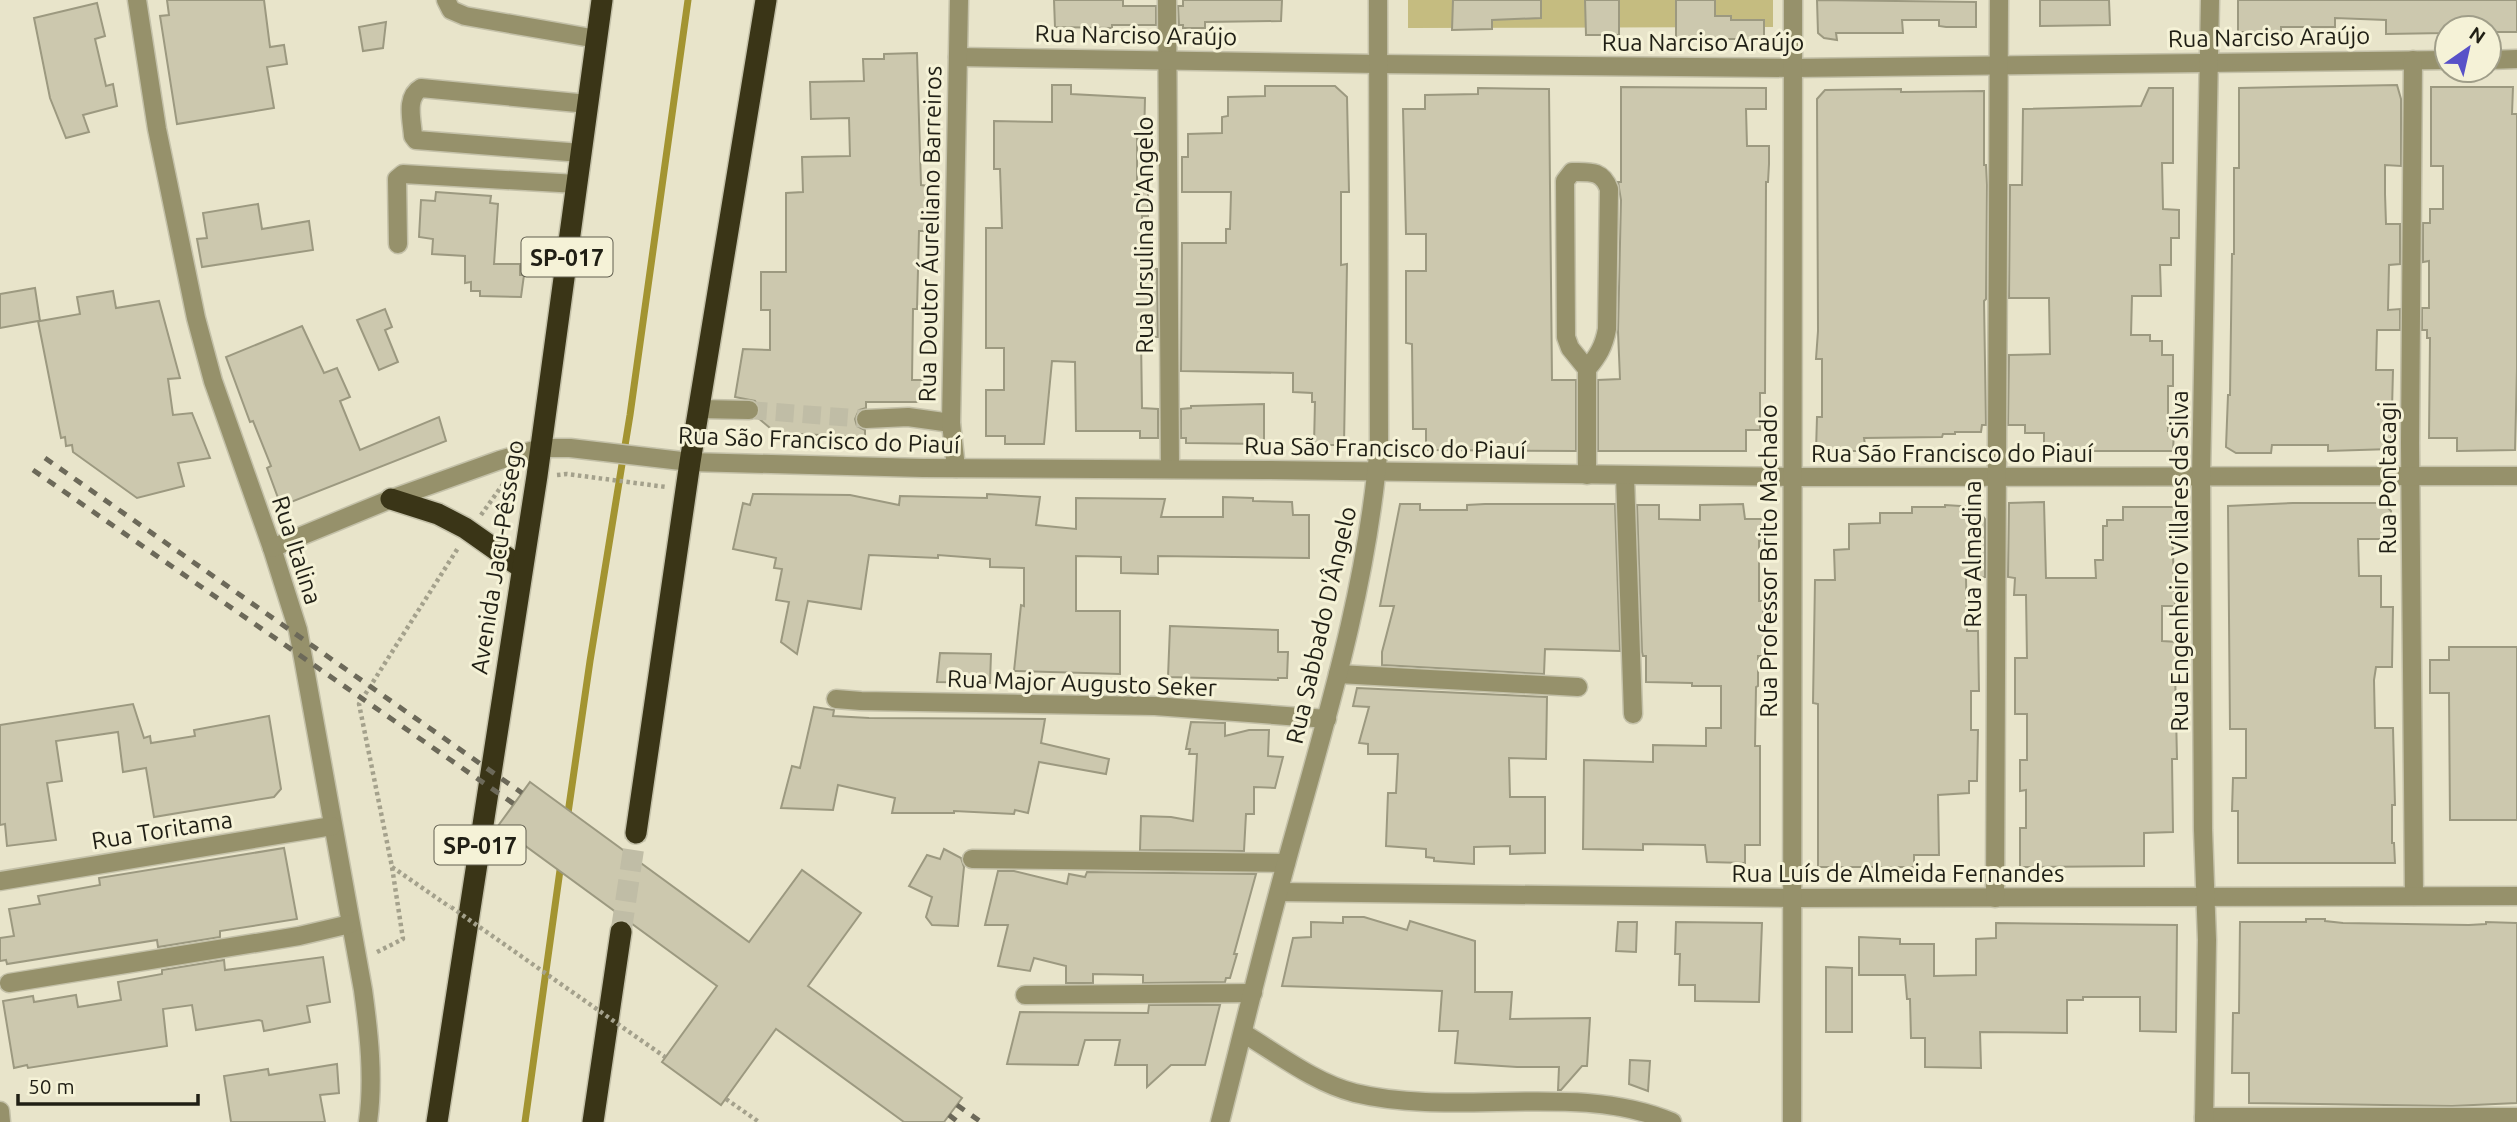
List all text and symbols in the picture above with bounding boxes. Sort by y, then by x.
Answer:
north arrow [2433,14,2503,84]
street label: Rua Narciso Araújo [1034,20,1238,50]
street label: Rua Narciso Araújo [2167,22,2371,52]
text: N [2465,22,2490,48]
street label: Rua Narciso Araújo [1602,29,1804,56]
street label: Rua Doutor Áureliano Barreiros [913,65,946,403]
street label: Rua Ursulina D'Angelo [1131,116,1158,354]
road number: SP-017 [522,238,612,276]
street label: Rua Engenheiro Villares da Silva [2166,390,2193,732]
street label: Rua Pontacagi [2374,401,2401,555]
street label: Rua Professor Brito Machado [1755,404,1782,718]
street label: Rua São Francisco do Piauí [678,422,962,458]
street label: Rua São Francisco do Piauí [1244,432,1527,464]
street label: Avenida Jacu-Pêssego [465,438,529,676]
street label: Rua São Francisco do Piauí [1811,440,2094,467]
street label: Rua Almadina [1959,480,1986,628]
street label: Rua Italina [267,492,327,608]
street label: Rua Sabbado D'Ângelo [1280,503,1361,746]
street label: Rua Major Augusto Seker [947,665,1217,701]
street label: Rua Toritama [90,806,234,854]
road number: SP-017 [434,825,526,864]
street label: Rua Luís de Almeida Fernandes [1732,860,2064,887]
scale bar [18,1062,198,1106]
text: 50 m [28,1074,75,1098]

